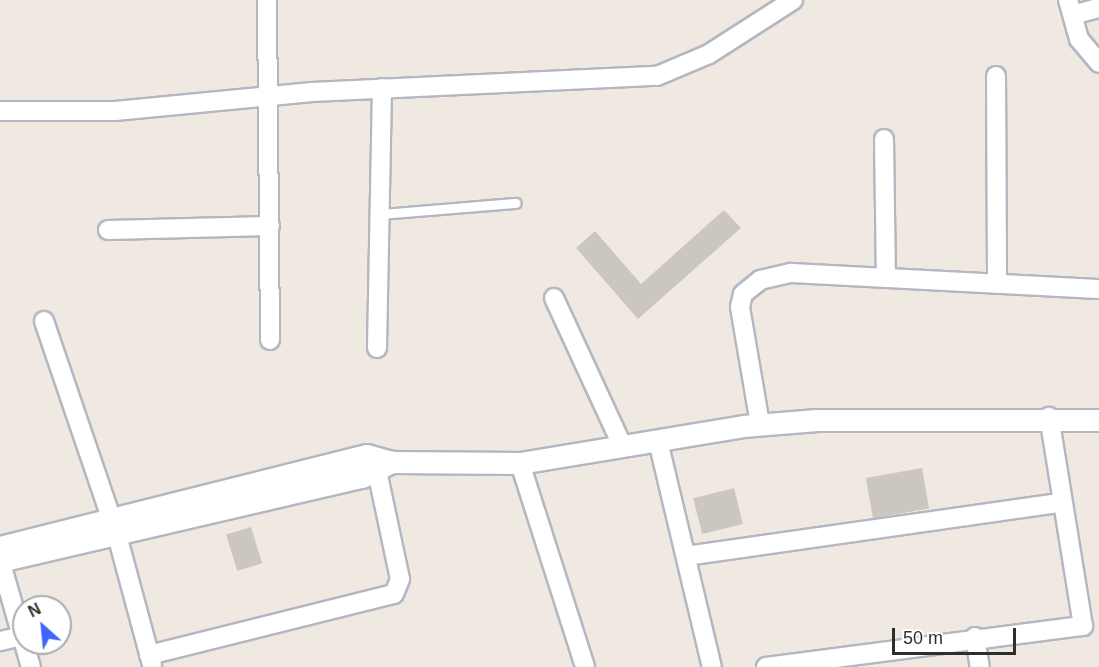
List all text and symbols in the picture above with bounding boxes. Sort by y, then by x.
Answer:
north arrow [12,595,72,655]
text: N [25,600,44,620]
scale bar [895,616,1020,654]
text: 50 m [903,628,943,648]

